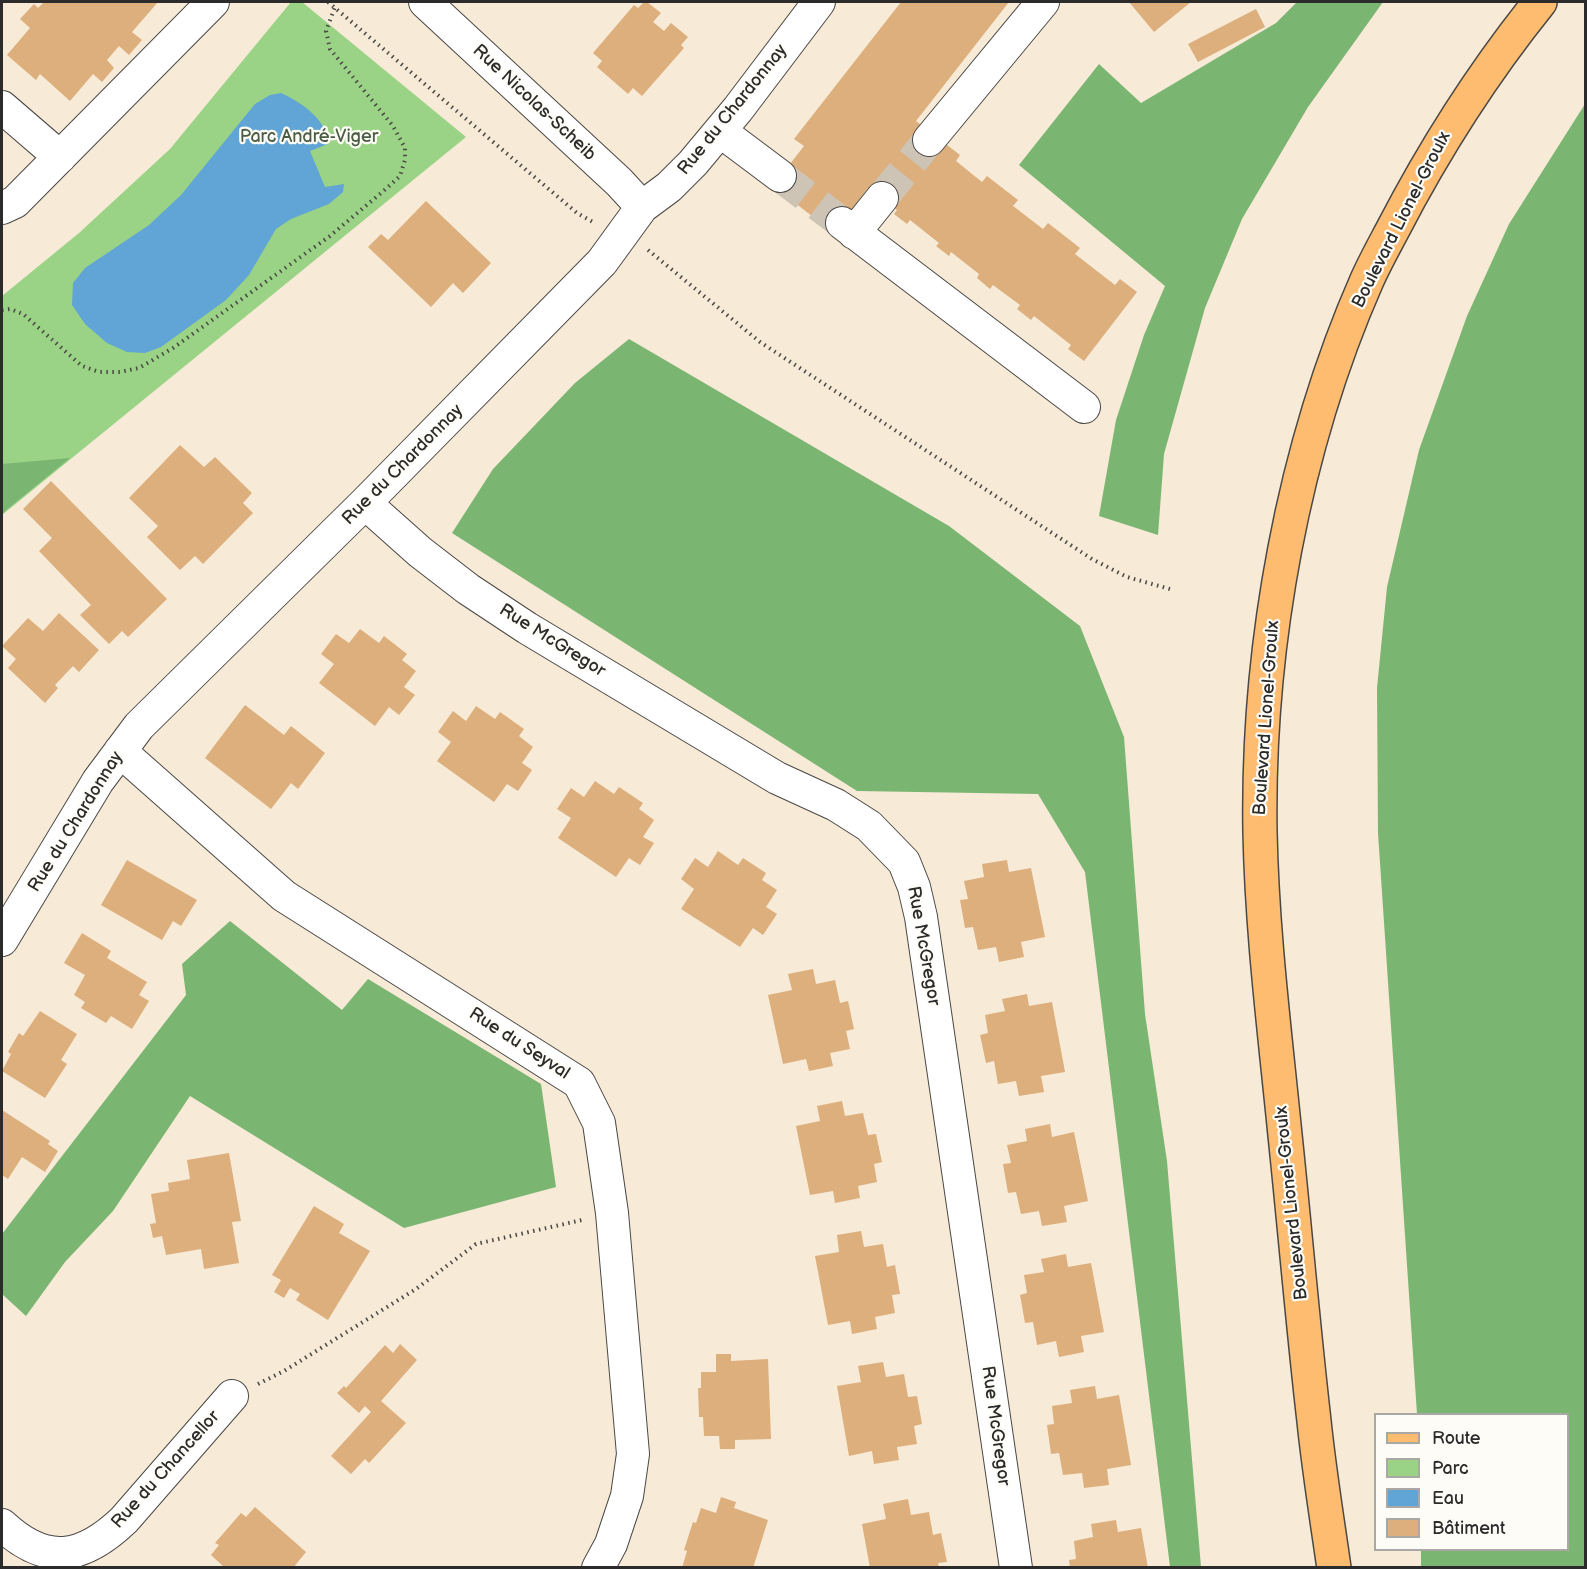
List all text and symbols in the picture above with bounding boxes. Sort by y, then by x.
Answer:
street label: Rue Nicolas-Scheib [468,40,600,166]
street label: Rue du Chardonnay [674,40,792,180]
park label: Parc André-Viger [240,126,378,148]
street label: Boulevard Lionel-Groulx [1348,128,1456,312]
street label: Rue du Chardonnay [338,400,468,530]
street label: Rue McGregor [495,600,609,682]
street label: Boulevard Lionel-Groulx [1249,620,1285,816]
street label: Rue du Chardonnay [24,748,128,896]
street label: Rue McGregor [902,885,944,1007]
street label: Rue du Seyval [465,1003,573,1085]
street label: Boulevard Lionel-Groulx [1271,1105,1313,1301]
street label: Rue McGregor [976,1365,1014,1487]
street label: Rue du Chancellor [107,1406,225,1534]
legend [1374,1413,1569,1551]
text: Route [1432,1428,1481,1449]
text: Parc [1432,1458,1469,1479]
text: Eau [1432,1488,1464,1509]
text: Bâtiment [1432,1518,1506,1539]

